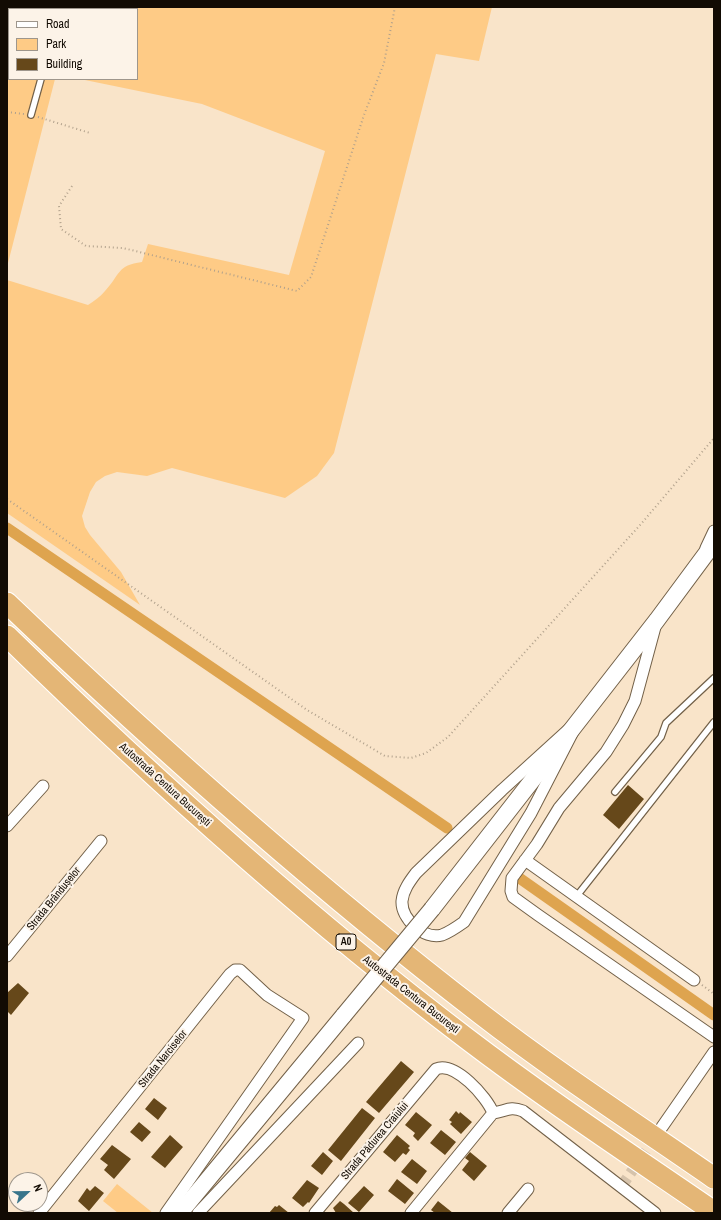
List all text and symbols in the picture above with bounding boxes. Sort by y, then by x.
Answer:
legend [8,8,138,80]
text: Road [46,16,70,32]
text: Park [46,36,66,52]
text: Building [46,56,82,72]
street label: Autostrada Centura București [116,740,214,830]
street label: Strada Brândușelor [24,865,84,933]
road number: A0 [336,934,356,950]
street label: Autostrada Centura București [360,953,462,1037]
street label: Strada Narciselor [136,1028,190,1090]
street label: Strada Pădurea Craiului [339,1099,411,1183]
north arrow [8,1172,48,1212]
text: N [30,1182,46,1194]

